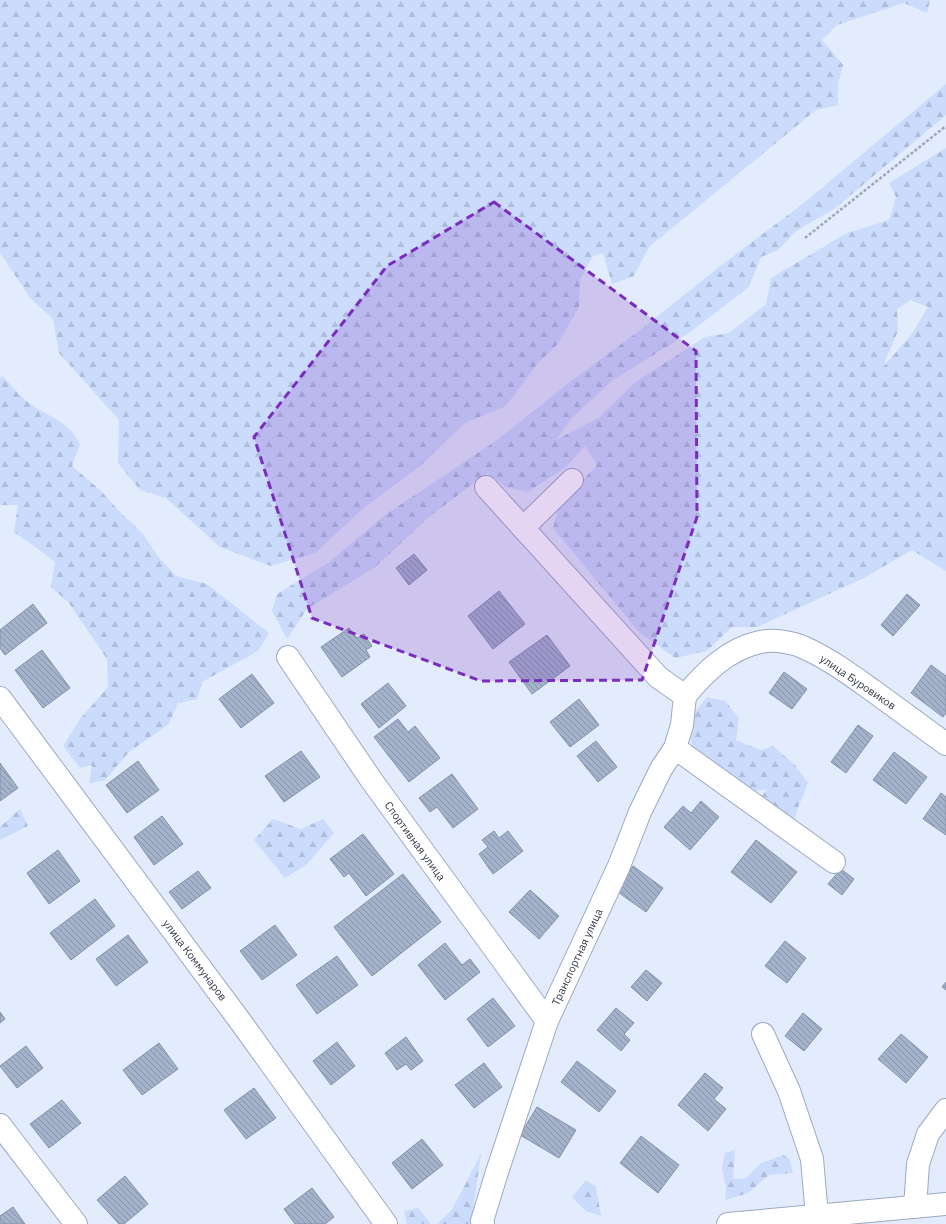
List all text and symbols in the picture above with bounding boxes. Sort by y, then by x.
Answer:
street label: улица Буровиков [817,651,899,713]
street label: Спортивная улица [382,799,449,883]
street label: Транспортная улица [548,906,606,1008]
street label: улица Коммунаров [160,917,230,1003]

